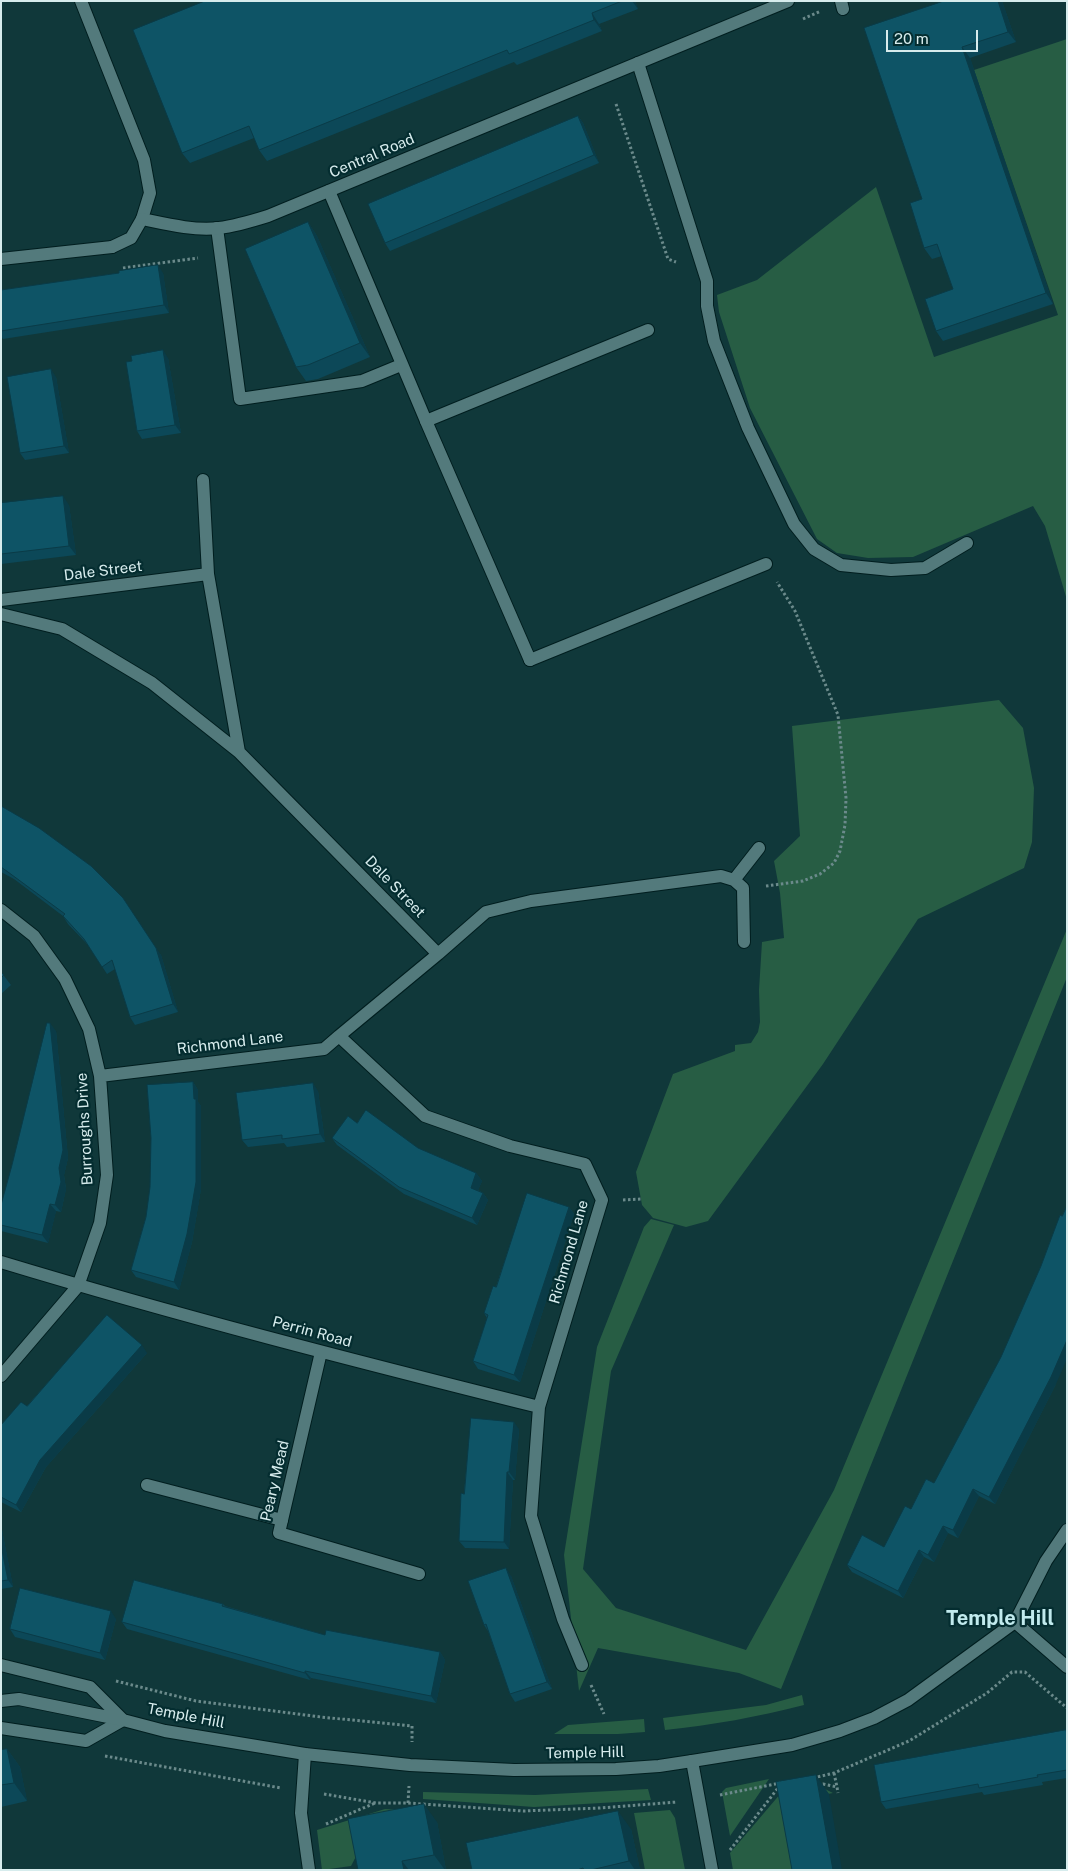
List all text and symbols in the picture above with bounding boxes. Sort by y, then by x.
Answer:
scale bar [888,20,980,52]
text: 20 m [894,30,929,47]
street label: Central Road [327,130,417,182]
street label: Dale Street [63,557,143,585]
street label: Dale Street [361,852,429,922]
street label: Richmond Lane [176,1028,284,1058]
street label: Burroughs Drive [73,1072,97,1186]
street label: Richmond Lane [546,1198,592,1306]
street label: Perrin Road [270,1313,354,1351]
street label: Peary Mead [257,1439,293,1523]
district label: Temple Hill [946,1607,1054,1631]
street label: Temple Hill [146,1700,226,1732]
street label: Temple Hill [545,1743,625,1763]

